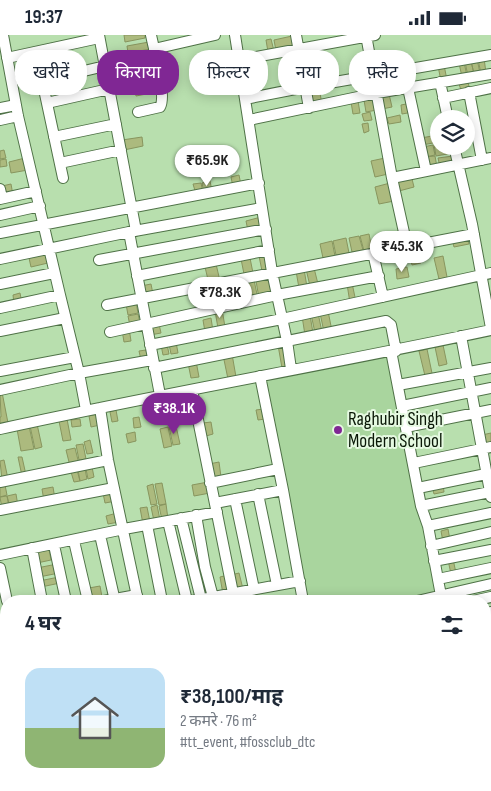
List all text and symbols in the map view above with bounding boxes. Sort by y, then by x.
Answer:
text: 19:37 [25,6,63,29]
chip: खरीदें [15,50,87,95]
chip: किराया [97,50,179,95]
chip: फ़िल्टर [189,50,268,95]
chip: नया [278,50,339,95]
chip: फ़्लैट [349,50,416,95]
map controls [430,110,475,155]
button: layers [430,110,475,155]
pin: ₹65.9K [166,145,248,187]
text: ₹65.9K [186,151,228,170]
pin: ₹45.3K [361,231,443,273]
text: ₹45.3K [381,237,423,256]
pin: ₹78.3K [179,277,261,319]
text: ₹78.3K [199,283,241,302]
pin: ₹38.1K [133,393,215,435]
text: ₹38.1K [153,399,195,418]
place label: Raghubir Singh Modern School [348,408,443,453]
marker: Raghubir Singh Modern School [332,424,344,436]
text: 4 घर [25,611,61,636]
icon: filters [438,611,466,639]
text: ₹38,100/माह [180,684,283,709]
icon: home [65,688,125,748]
text: 2 कमरे · 76 m² [180,712,257,731]
text: #tt_event, #fossclub_dtc [180,733,315,752]

